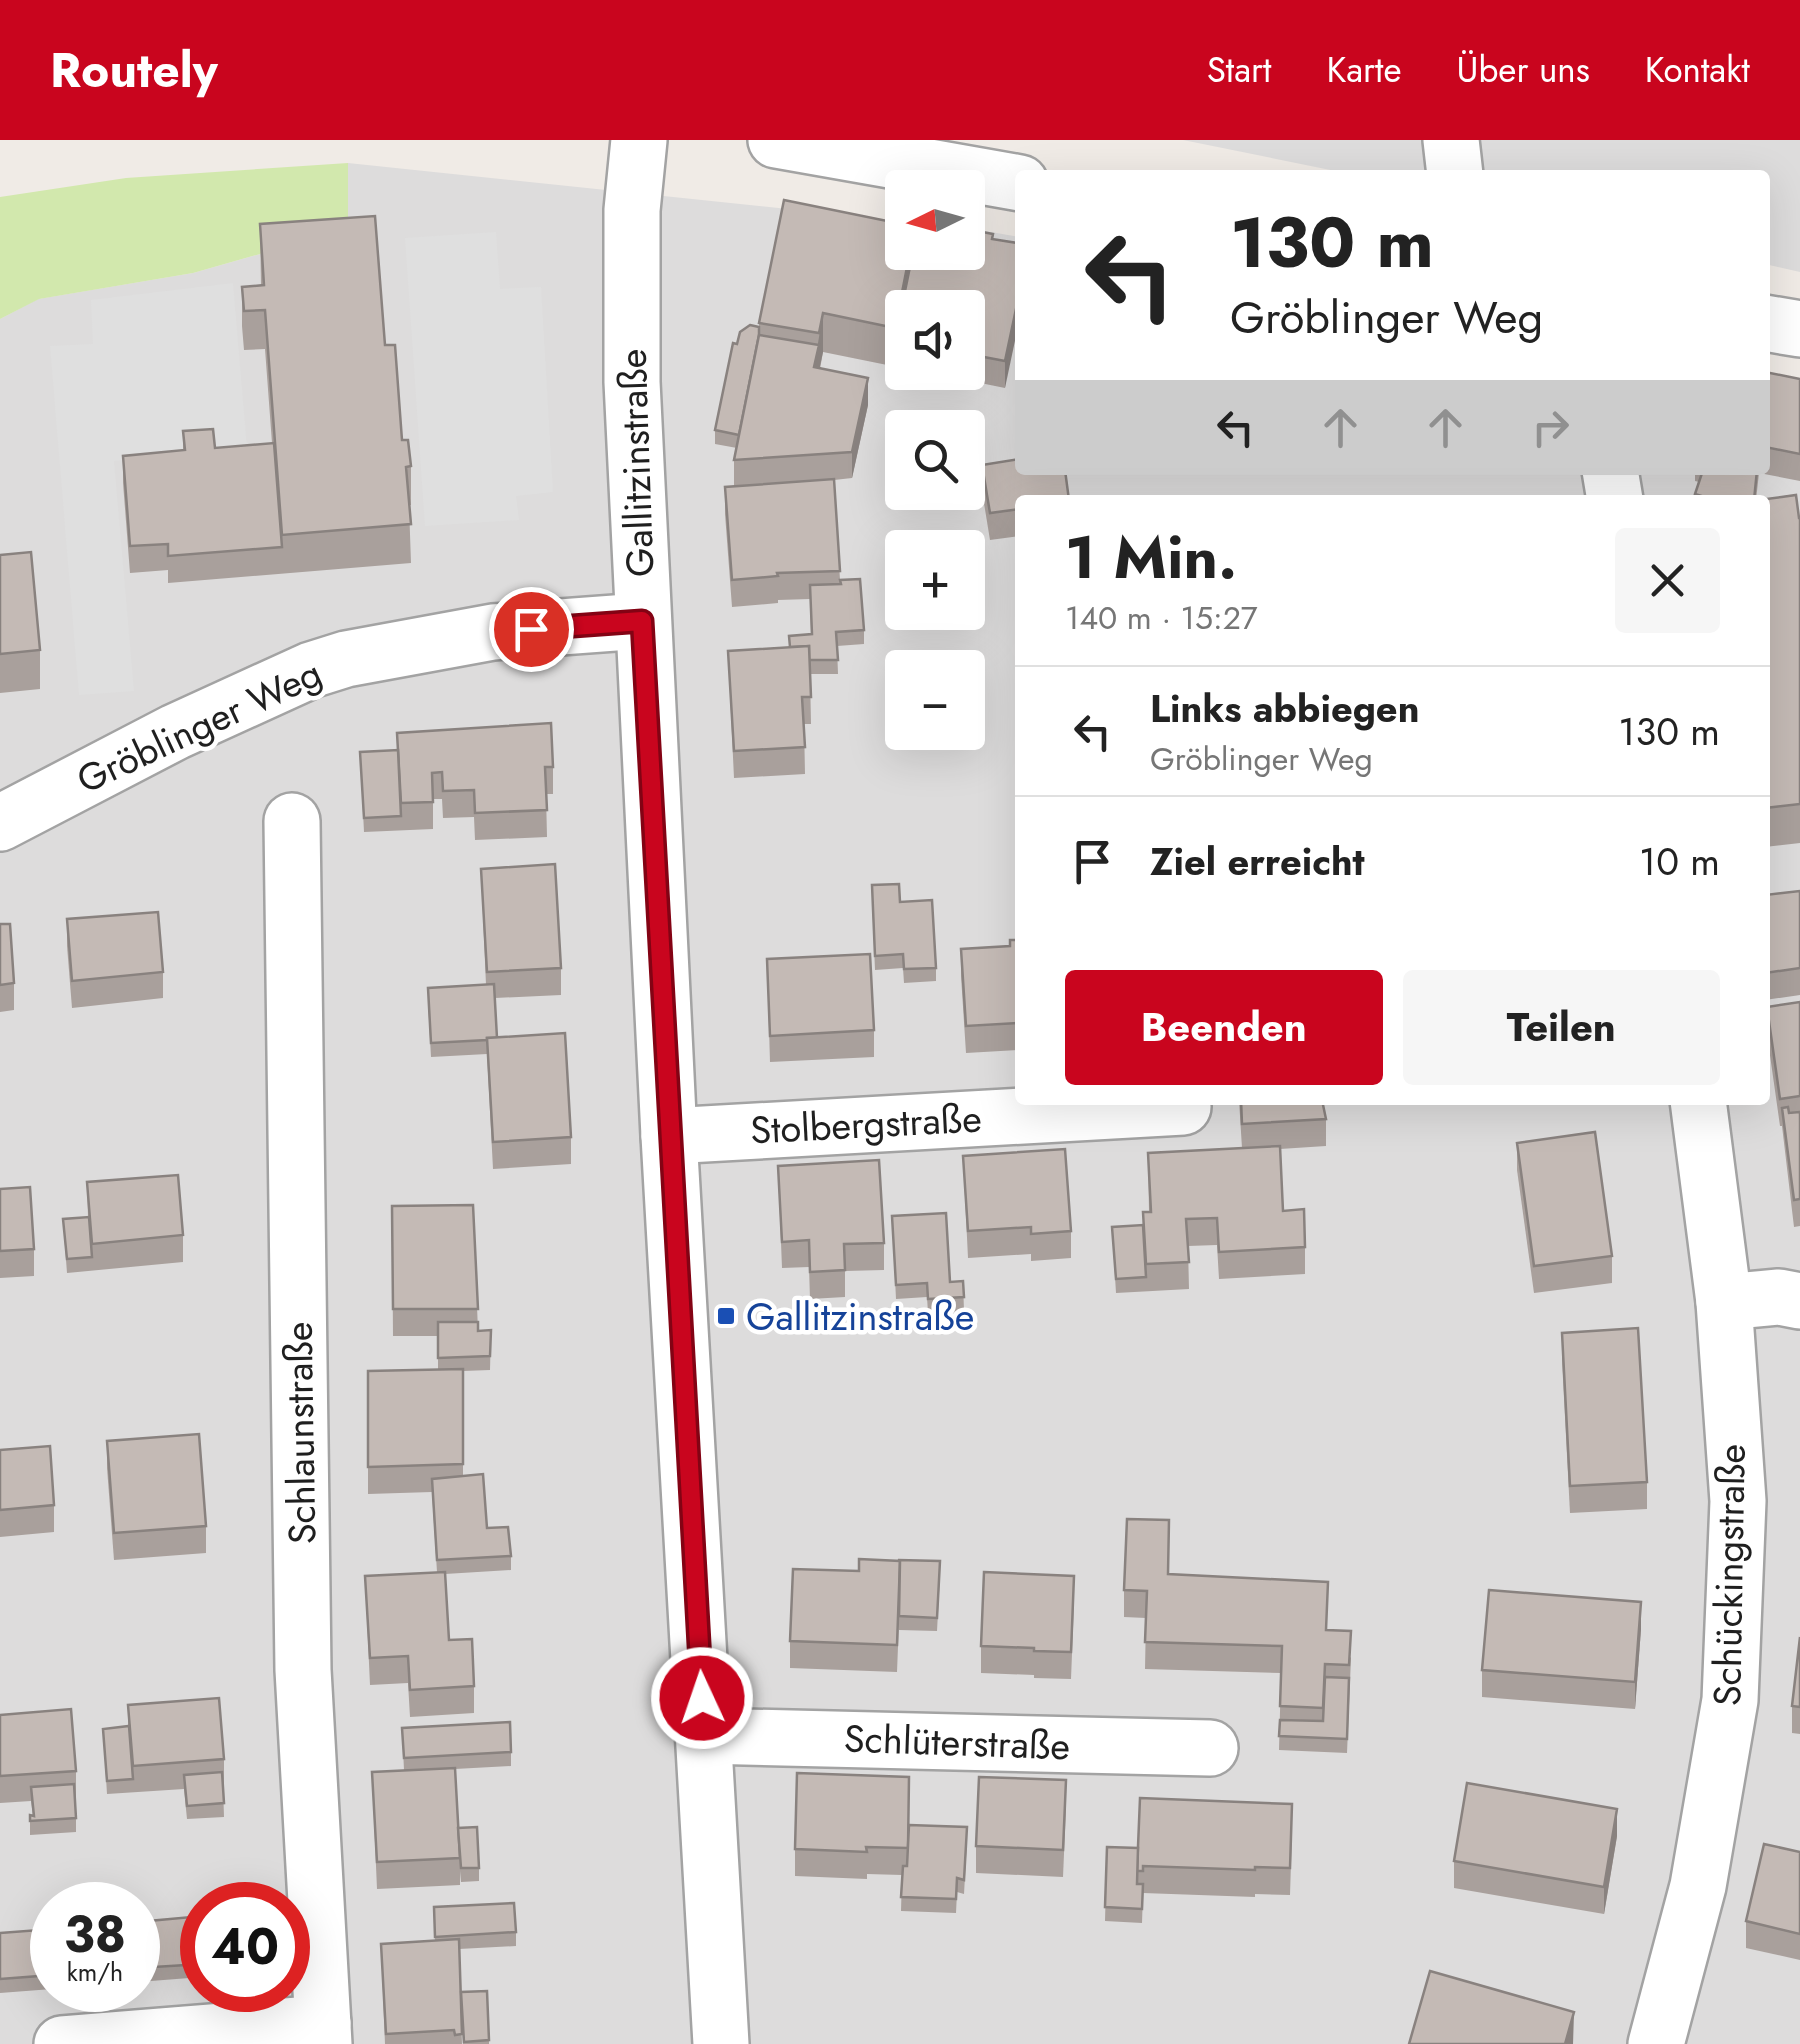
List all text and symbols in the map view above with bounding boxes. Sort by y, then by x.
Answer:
text: Routely [50,36,218,105]
text: Start [1207,45,1271,95]
text: Karte [1326,45,1402,95]
text: Über uns [1457,45,1590,95]
text: Kontakt [1645,45,1750,95]
north arrow [885,170,985,270]
map controls [885,170,985,750]
text: 130 m [1230,192,1434,293]
icon: left [1065,210,1195,340]
text: Gröblinger Weg [1230,285,1543,350]
button: sound [885,290,985,390]
street label: Gallitzinstraße [605,348,667,578]
icon: left [1208,400,1263,455]
icon: ahead [1313,400,1368,455]
icon: ahead [1418,400,1473,455]
icon: right [1523,400,1578,455]
button: search [885,410,985,510]
text: 1 Min. [1065,514,1237,601]
button: close [1615,528,1720,633]
button: + [885,530,985,630]
pin [489,587,574,672]
text: 140 m · 15:27 [1065,595,1258,641]
icon: arrive [504,602,559,657]
street label: Gröblinger Weg [68,645,330,807]
button: − [885,650,985,750]
text: Links abbiegen [1150,681,1420,736]
icon: left [1065,704,1120,759]
text: 130 m [1618,704,1720,759]
text: Gröblinger Weg [1150,736,1373,782]
icon: arrive [1065,834,1120,889]
text: Ziel erreicht [1150,834,1365,889]
text: 10 m [1639,834,1720,889]
button: Beenden [1065,970,1383,1085]
button: Teilen [1403,970,1720,1085]
street label: Stolbergstraße [749,1090,983,1158]
place label: Gallitzinstraße [746,1289,974,1344]
marker: Gallitzinstraße [715,1305,737,1327]
street label: Schlaunstraße [271,1321,329,1545]
street label: Schückingstraße [1699,1444,1759,1706]
position arrow [650,1646,754,1750]
street label: Schlüterstraße [843,1711,1071,1773]
speed limit sign: 40 [180,1882,310,2012]
text: 38 [64,1898,126,1971]
text: km/h [67,1954,123,1990]

